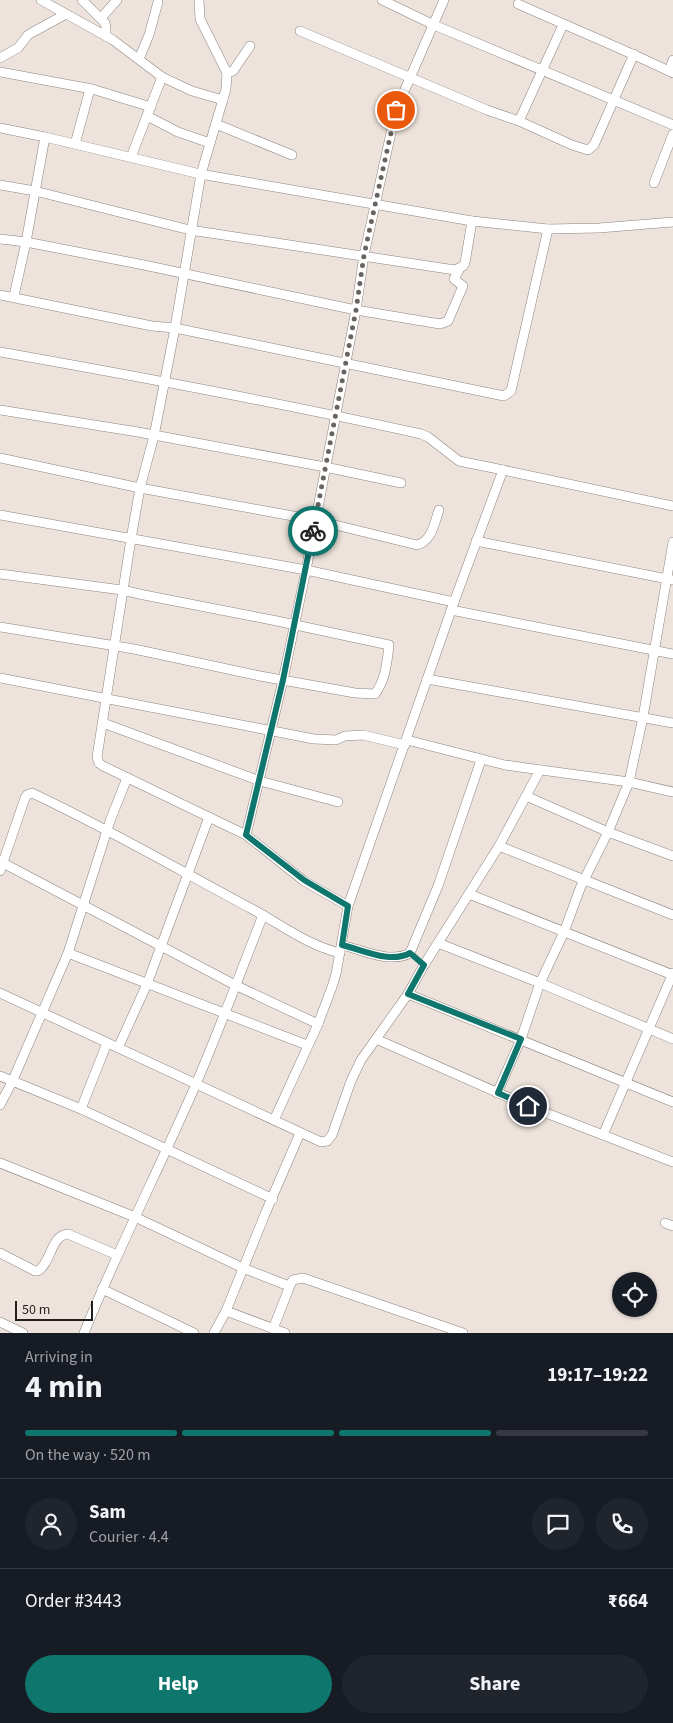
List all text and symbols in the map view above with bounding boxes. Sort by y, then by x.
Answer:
pin [375,89,417,131]
icon: bag [382,96,410,124]
courier [288,506,338,556]
icon: bike [299,517,327,545]
pin [507,1085,549,1127]
icon: home [514,1092,542,1120]
map controls [612,1272,657,1317]
button: locate [612,1272,657,1317]
scale bar [15,1298,92,1321]
text: 50 m [22,1300,50,1320]
text: Arriving in [25,1346,93,1368]
text: 19:17–19:22 [547,1362,648,1389]
text: 4 min [25,1364,103,1410]
text: On the way · 520 m [25,1444,150,1466]
button: person [25,1498,77,1550]
button: chat [532,1498,584,1550]
button: phone [596,1498,648,1550]
text: Sam [89,1499,126,1526]
text: Courier · 4.4 [89,1526,169,1548]
text: Order #3443 [25,1588,122,1615]
text: ₹664 [608,1588,648,1615]
button: Help [25,1655,332,1713]
button: Share [342,1655,648,1713]

